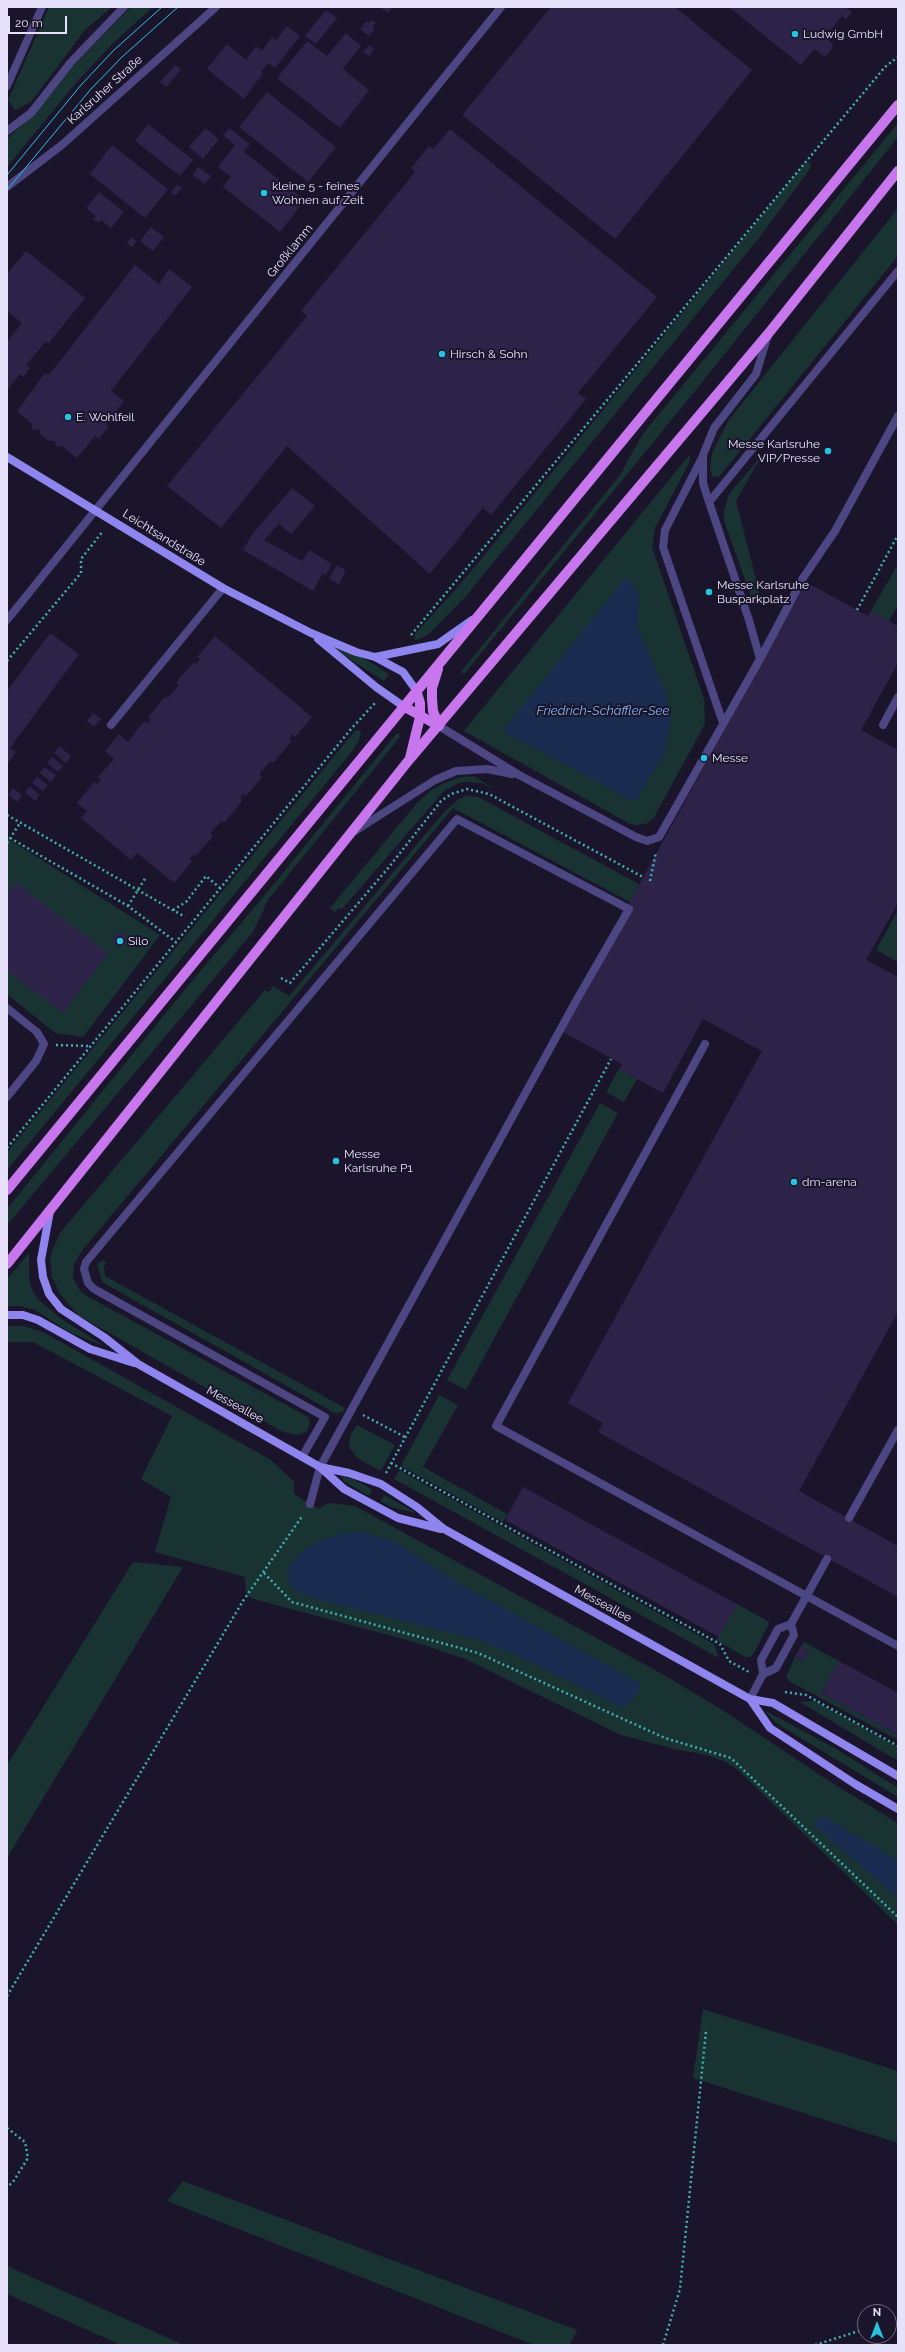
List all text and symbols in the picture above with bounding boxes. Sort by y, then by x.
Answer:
scale bar [10,8,69,34]
text: 20 m [15,16,43,30]
place label: Ludwig GmbH [803,27,883,41]
marker: Ludwig GmbH [790,29,800,39]
street label: Karlsruher Straße [65,53,145,127]
place label: kleine 5 - feines Wohnen auf Zeit [272,179,364,207]
marker: kleine 5 - feines Wohnen auf Zeit [259,188,269,198]
street label: Großklamm [264,221,316,281]
place label: Hirsch & Sohn [450,347,528,361]
marker: Hirsch & Sohn [437,349,447,359]
place label: E. Wohlfeil [76,410,134,424]
marker: E. Wohlfeil [63,412,73,422]
place label: Messe Karlsruhe VIP/Presse [728,437,820,465]
marker: Messe Karlsruhe VIP/Presse [823,446,833,456]
street label: Leichtsandstraße [120,507,208,569]
place label: Messe Karlsruhe Busparkplatz [717,578,809,606]
marker: Messe Karlsruhe Busparkplatz [704,587,714,597]
water label: Friedrich-Schäffler-See [537,703,669,719]
place label: Messe [712,751,748,765]
marker: Messe [699,753,709,763]
place label: Silo [128,934,148,948]
marker: Silo [115,936,125,946]
place label: Messe Karlsruhe P1 [344,1147,413,1175]
marker: Messe Karlsruhe P1 [331,1156,341,1166]
place label: dm-arena [802,1175,857,1189]
marker: dm-arena [789,1177,799,1187]
street label: Messeallee [204,1383,266,1427]
street label: Messeallee [572,1582,634,1626]
north arrow [857,2304,897,2344]
text: N [873,2306,881,2319]

